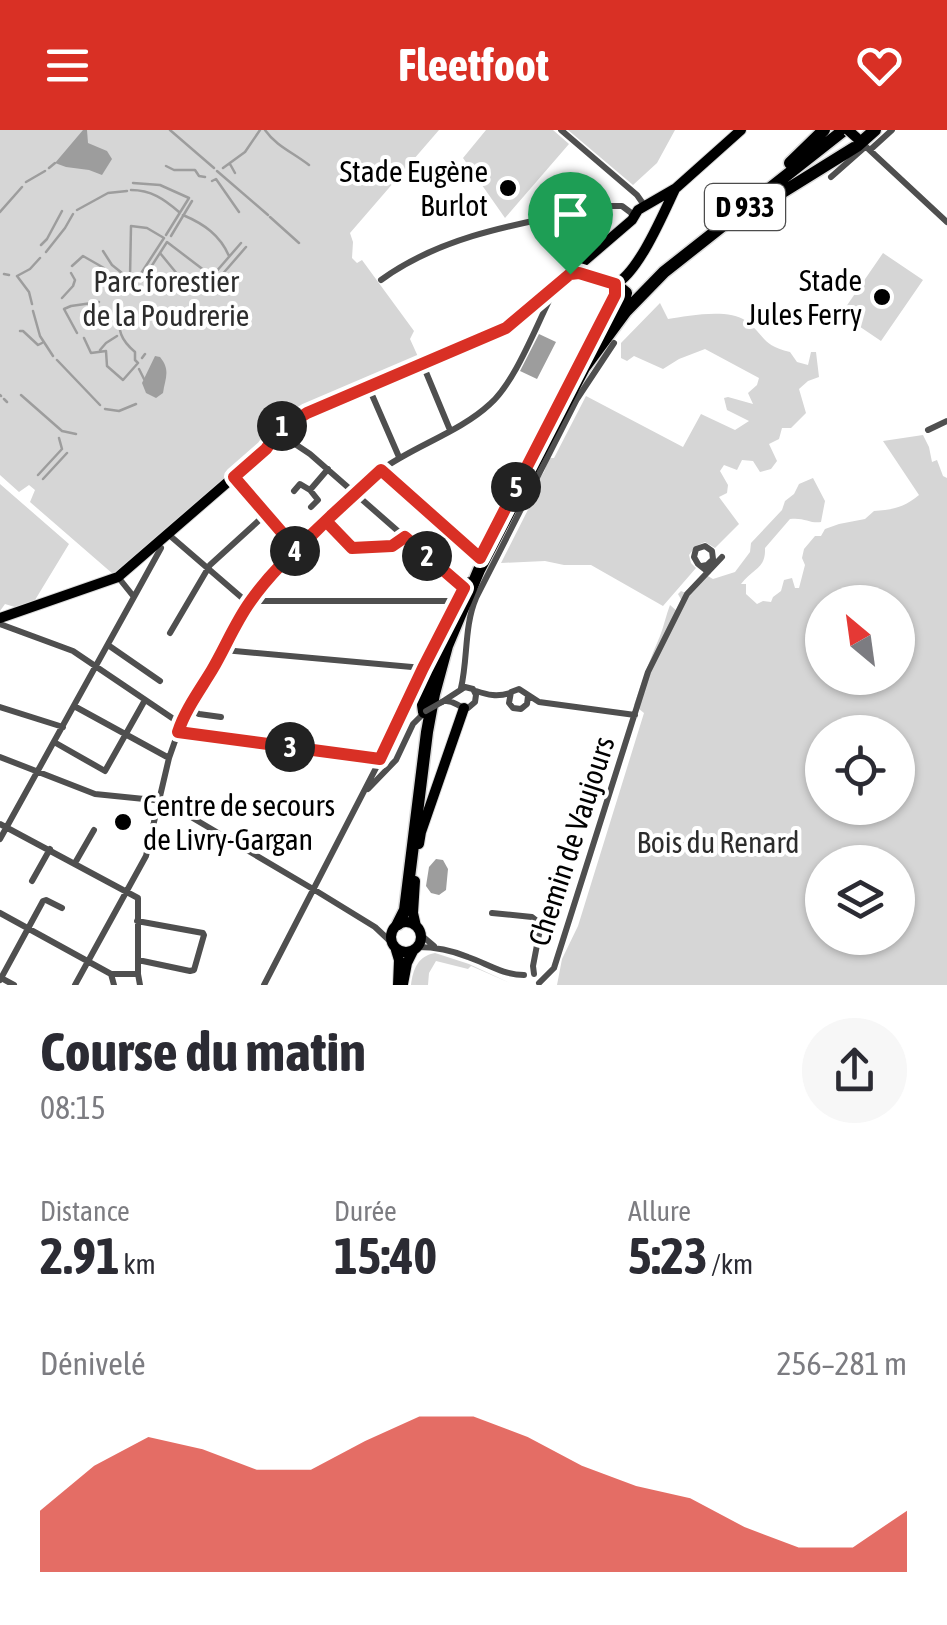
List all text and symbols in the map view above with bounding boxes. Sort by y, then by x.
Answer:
icon: menu [40,38,95,93]
icon: heart [852,38,907,93]
text: Fleetfoot [398,39,549,91]
place label: Stade Eugène Burlot [340,154,488,222]
pin [528,172,613,275]
marker: Stade Eugène Burlot [497,177,519,199]
road number: D 933 [705,184,785,230]
icon: arrive [543,187,598,242]
place label: Stade Jules Ferry [747,263,862,331]
park label: Parc forestier de la Poudrerie [82,264,250,332]
marker: Stade Jules Ferry [871,286,893,308]
pin: 1 [257,401,307,451]
text: 1 [275,410,289,442]
pin: 5 [491,462,541,512]
text: 5 [509,471,523,503]
pin: 4 [270,526,320,576]
pin: 2 [402,531,452,581]
text: 4 [288,535,302,567]
text: 2 [420,540,434,572]
north arrow [805,585,915,695]
map controls [805,585,915,955]
button: locate [805,715,915,825]
pin: 3 [265,722,315,772]
text: 3 [283,731,297,763]
street label: Chemin de Vaujours [521,732,621,950]
place label: Centre de secours de Livry-Gargan [143,788,335,856]
marker: Centre de secours de Livry-Gargan [112,811,134,833]
park label: Bois du Renard [637,825,799,859]
button: layers [805,845,915,955]
button: share [802,1018,907,1123]
text: Course du matin [40,1020,366,1083]
text: 08:15 [40,1089,106,1126]
text: Distance [40,1195,130,1227]
text: Durée [334,1195,397,1227]
text: Allure [628,1195,691,1227]
text: 2.91 [40,1227,119,1285]
text: 15:40 [334,1227,437,1285]
text: 5:23 [628,1227,707,1285]
text: km [119,1248,156,1280]
text: /km [707,1248,753,1280]
text: Dénivelé [40,1345,145,1382]
text: 256–281 m [777,1345,907,1382]

